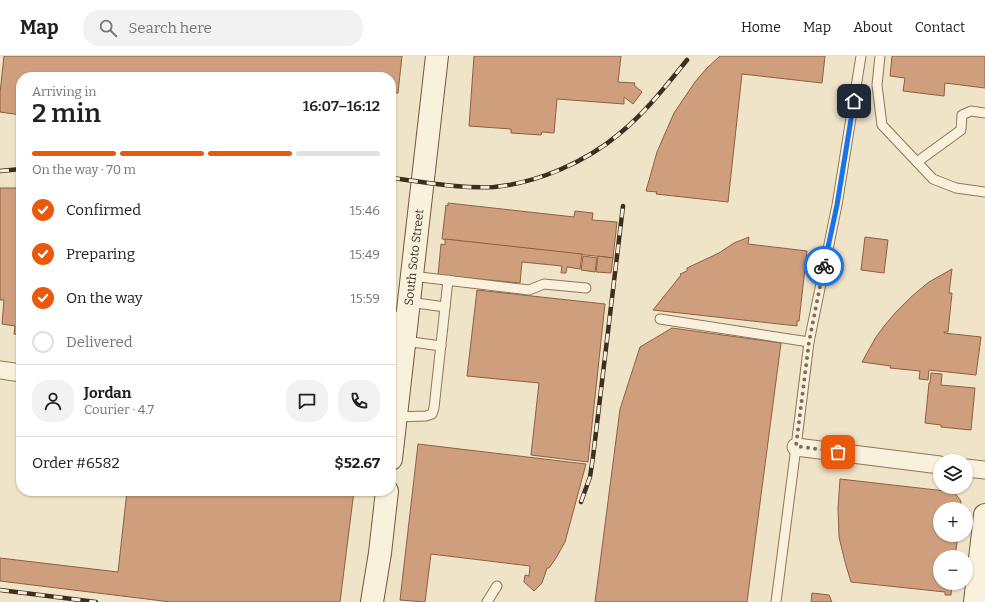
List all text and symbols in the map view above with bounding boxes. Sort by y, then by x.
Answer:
search box [83,10,363,46]
text: Map [20,16,59,39]
icon: search [97,17,119,39]
text: Search here [129,19,212,37]
text: Home [741,19,781,36]
text: Map [803,19,831,36]
text: About [853,19,893,36]
text: Contact [915,19,965,36]
text: Arriving in [32,84,97,99]
pin [837,84,871,118]
icon: home [843,90,865,112]
text: 16:07–16:12 [303,97,380,115]
text: 2 min [32,98,101,129]
text: On the way · 70 m [32,162,136,177]
icon: check [32,199,54,221]
text: Confirmed [66,201,141,219]
text: 15:46 [350,203,380,218]
street label: South Soto Street [402,208,427,306]
icon: check [32,243,54,265]
text: Preparing [66,245,135,263]
courier [804,246,844,286]
text: 15:49 [350,247,380,262]
icon: bike [813,255,835,277]
icon: check [32,287,54,309]
text: On the way [66,289,143,307]
text: 15:59 [351,291,380,306]
text: Delivered [66,333,133,351]
button: person [32,380,74,422]
button: chat [286,380,328,422]
button: phone [338,380,380,422]
text: Jordan [84,384,131,402]
text: Courier · 4.7 [84,402,154,417]
pin [821,435,855,469]
icon: bag [827,441,849,463]
text: Order #6582 [32,454,120,472]
text: $52.67 [335,454,380,472]
map controls [933,454,973,590]
button: layers [933,454,973,494]
button: + [933,502,973,542]
button: − [933,550,973,590]

